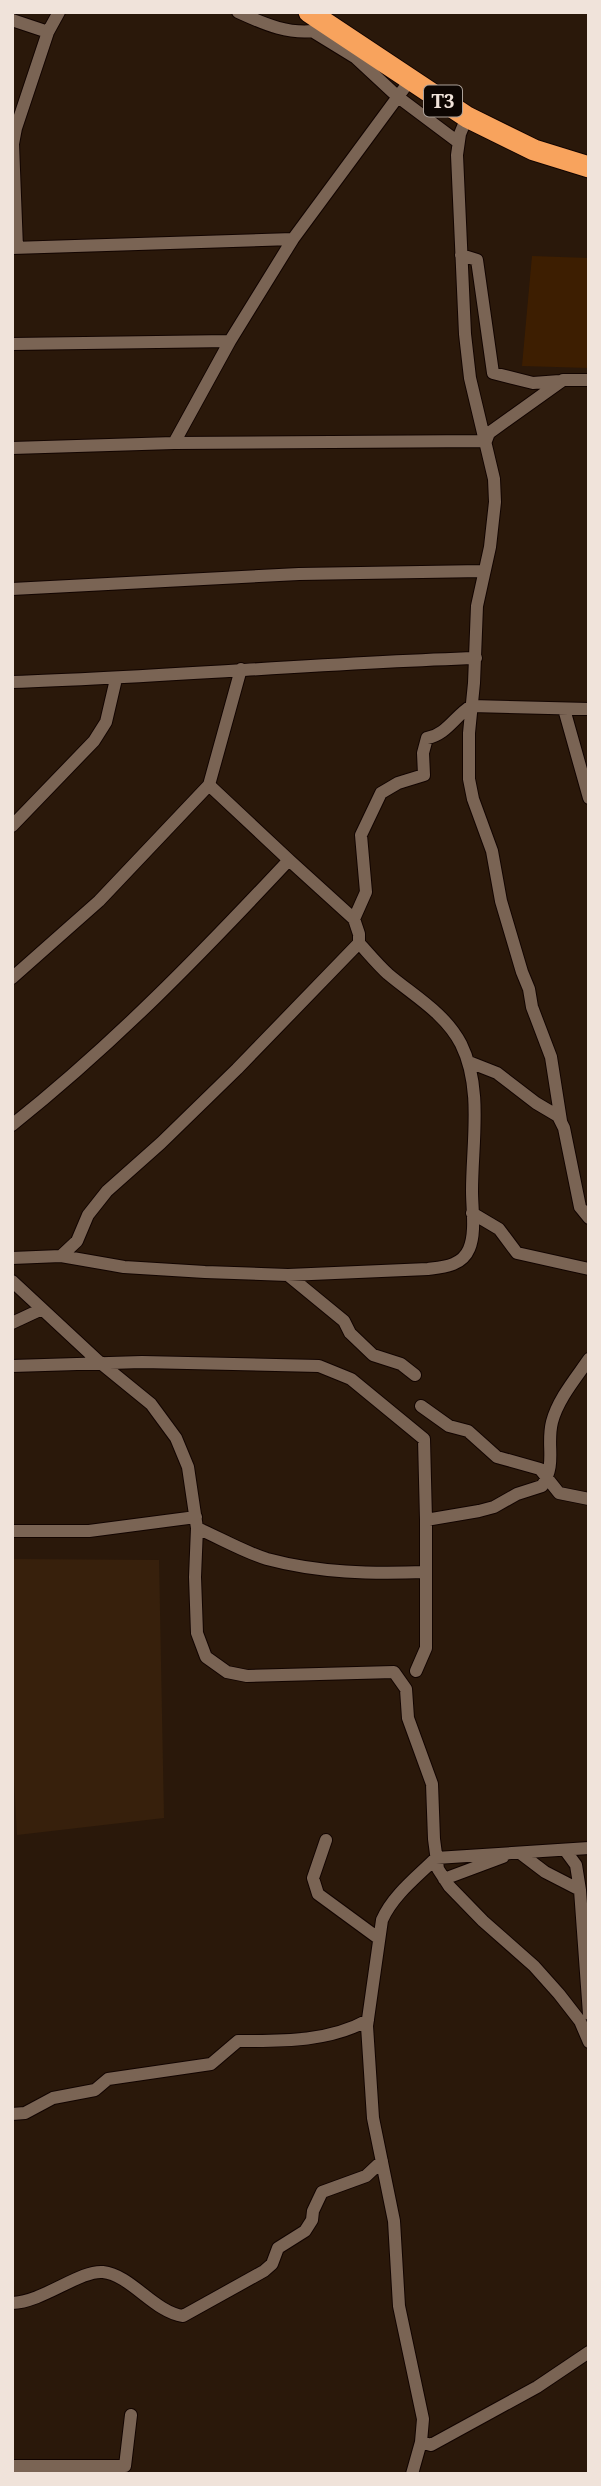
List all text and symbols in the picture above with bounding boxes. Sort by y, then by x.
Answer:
road number: T3 [424,86,462,116]

